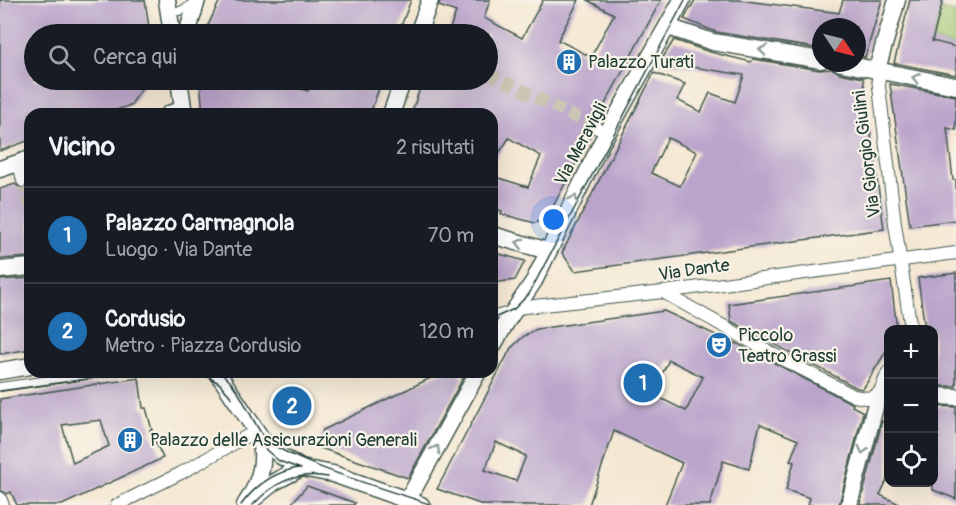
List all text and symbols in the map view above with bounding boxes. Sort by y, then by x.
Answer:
north arrow [812,18,866,72]
search box [24,24,498,90]
icon: search [45,41,78,74]
text: Cerca qui [93,43,177,71]
one-way arrow [759,44,769,57]
building icon: Palazzo Turati [554,47,584,77]
place label: Palazzo Turati [588,51,694,74]
one-way arrow [912,72,922,85]
street label: Via Giorgio Giulini [848,89,886,219]
street label: Via Meravigli [550,99,612,189]
text: Vicino [48,131,115,163]
text: 2 risultati [396,135,474,160]
one-way arrow [567,194,578,205]
your location [539,205,568,234]
text: Palazzo Carmagnola [105,209,294,237]
text: 1 [64,223,71,248]
text: 70 m [428,223,474,248]
text: Luogo · Via Dante [105,237,252,262]
one-way arrow [515,238,526,250]
street label: Via Dante [657,254,731,286]
text: Cordusio [105,305,185,333]
text: 2 [62,319,73,344]
text: 120 m [419,319,474,344]
place label: Piccolo Teatro Grassi [738,324,837,368]
map controls [884,325,938,487]
button: + [884,325,938,379]
theatre icon: Piccolo Teatro Grassi [704,330,734,360]
text: Metro · Piazza Cordusio [105,333,301,358]
pin: 1 [624,360,662,406]
button: − [884,379,938,433]
pin: 2 [272,384,312,428]
building icon: Palazzo delle Assicurazioni Generali [115,425,145,455]
place label: Palazzo delle Assicurazioni Generali [150,429,417,452]
button: locate [884,433,938,487]
one-way arrow [858,444,870,455]
one-way arrow [429,445,440,455]

